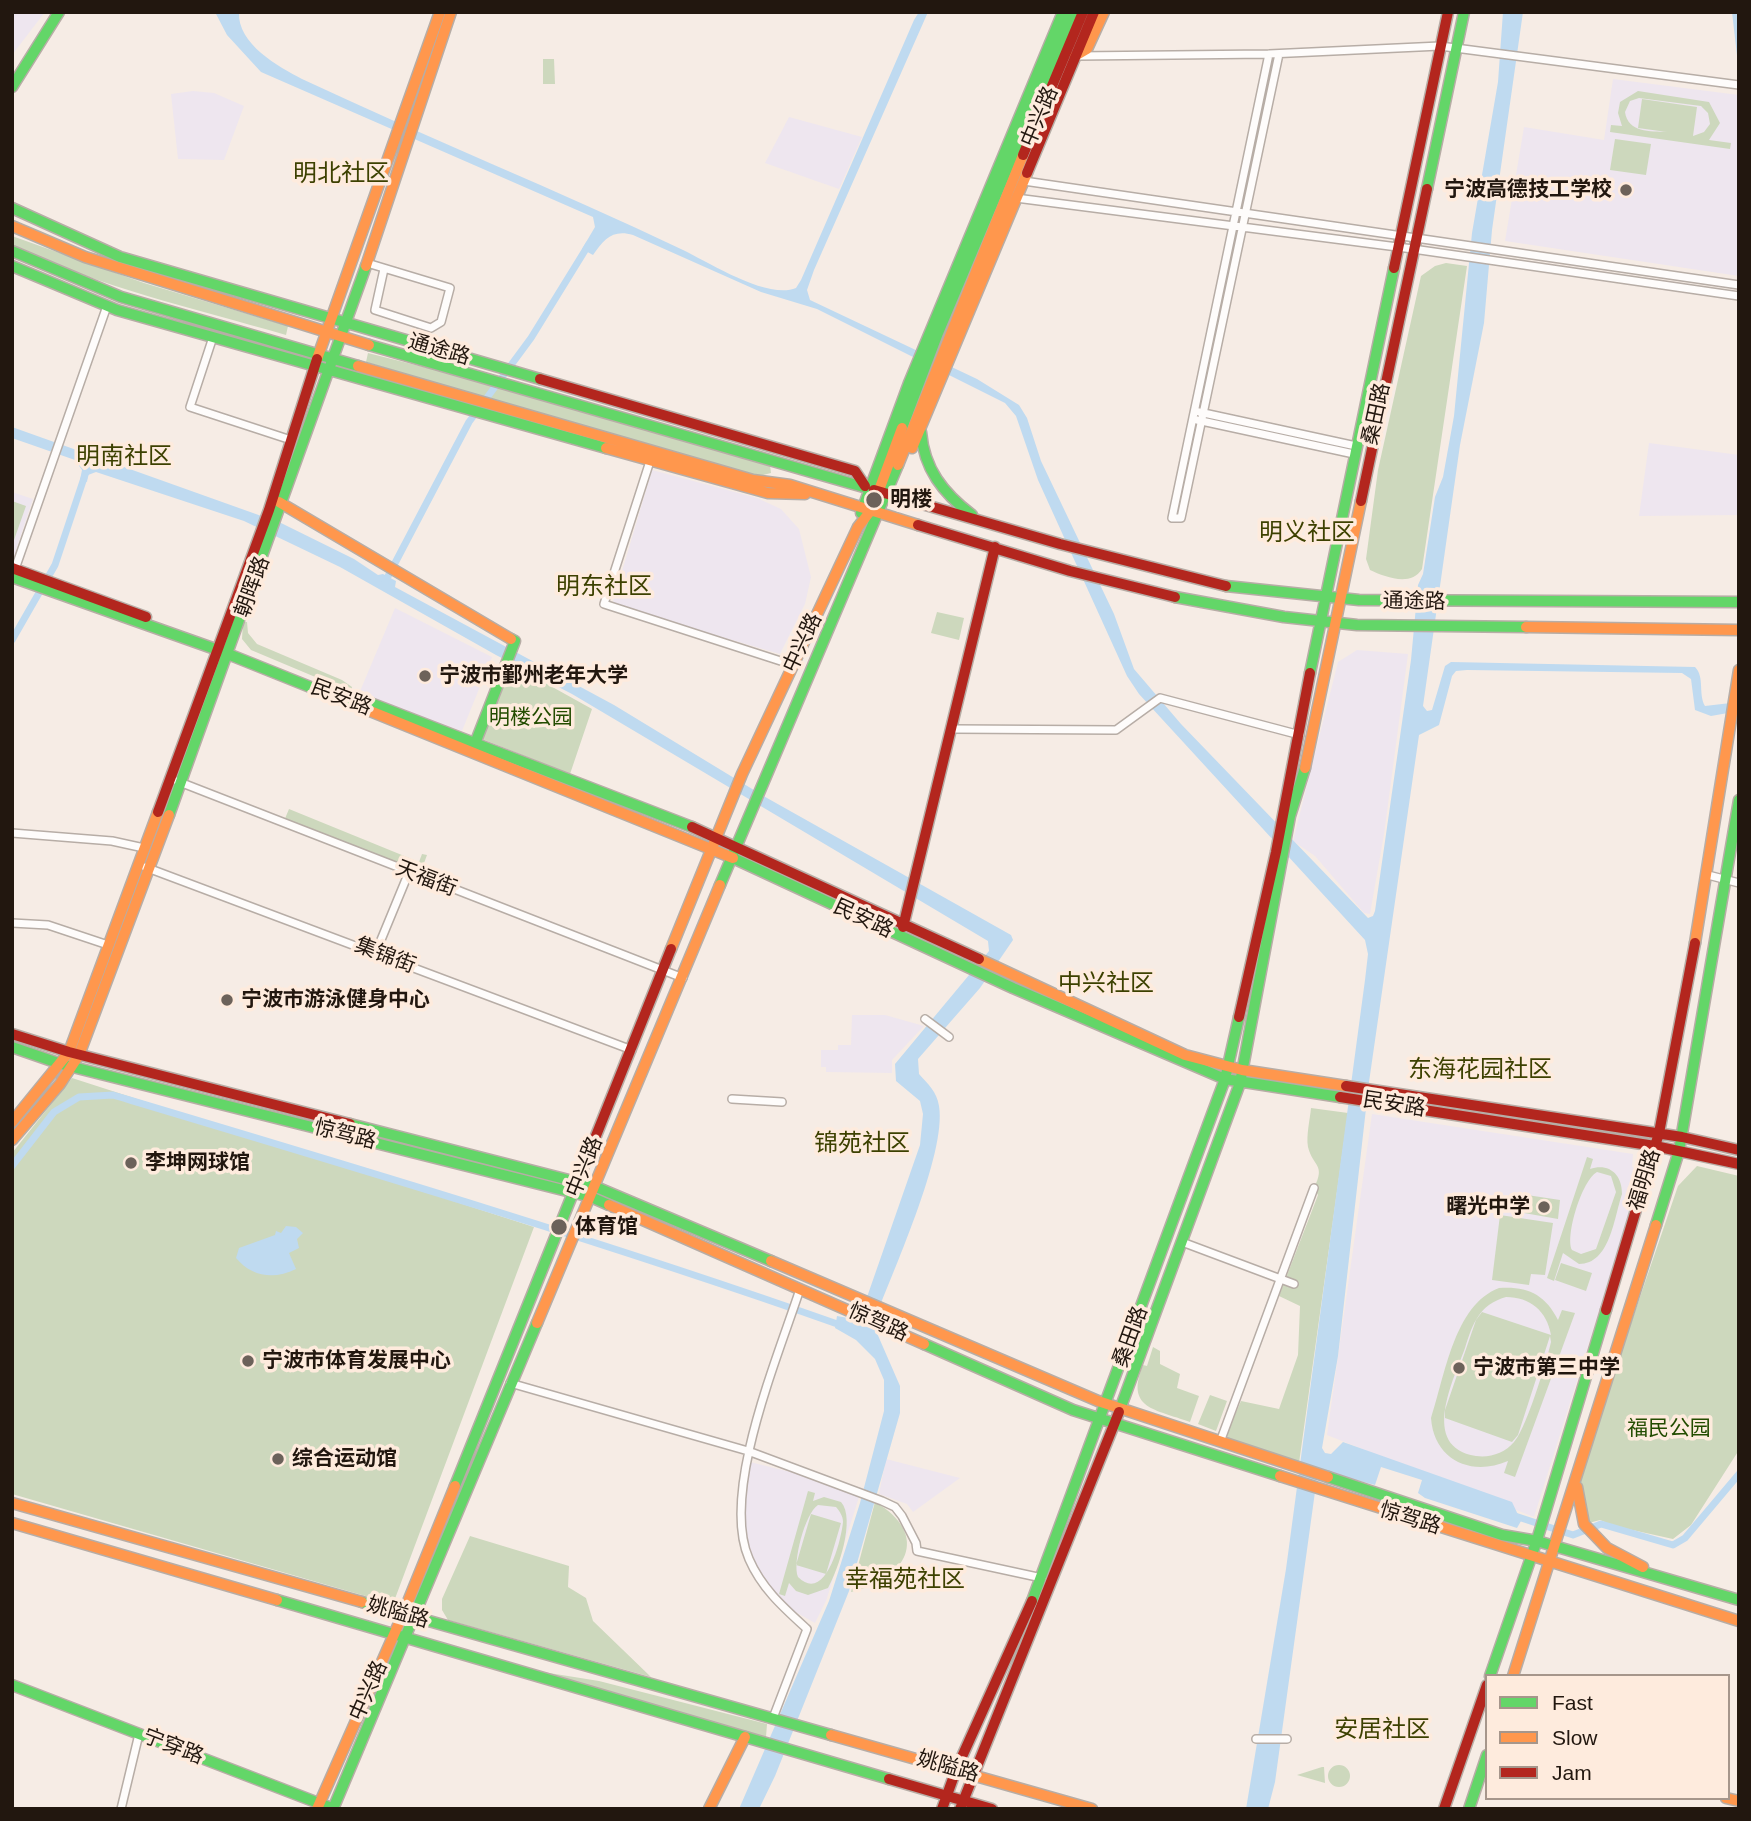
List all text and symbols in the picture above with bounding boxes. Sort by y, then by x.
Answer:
street label: 中兴路 [1016,83,1064,151]
district label: 明北社区 [293,160,389,188]
place label: 宁波高德技工学校 [1444,177,1612,203]
marker: 宁波高德技工学校 [1618,182,1634,198]
street label: 通途路 [405,329,473,371]
street label: 桑田路 [1358,381,1396,447]
district label: 明南社区 [76,443,172,471]
place label: 明楼 [890,487,932,513]
marker: 明楼 [864,490,884,510]
district label: 明义社区 [1259,519,1355,547]
street label: 朝晖路 [230,553,276,621]
district label: 明东社区 [556,573,652,601]
street label: 通途路 [1382,589,1446,615]
street label: 中兴路 [778,609,828,677]
place label: 宁波市鄞州老年大学 [439,663,628,689]
marker: 宁波市鄞州老年大学 [417,668,433,684]
street label: 民安路 [307,675,375,721]
park label: 明楼公园 [489,705,573,731]
street label: 天福街 [392,856,460,902]
street label: 民安路 [829,894,897,944]
street label: 集锦街 [351,933,419,979]
district label: 中兴社区 [1058,970,1154,998]
place label: 宁波市游泳健身中心 [241,987,430,1013]
marker: 宁波市游泳健身中心 [219,992,235,1008]
district label: 东海花园社区 [1408,1056,1552,1084]
street label: 民安路 [1361,1088,1427,1122]
street label: 惊驾路 [311,1115,379,1155]
district label: 锦苑社区 [814,1130,910,1158]
street label: 中兴路 [562,1133,608,1201]
street label: 福明路 [1624,1146,1666,1214]
place label: 李坤网球馆 [145,1150,250,1176]
marker: 李坤网球馆 [123,1155,139,1171]
place label: 曙光中学 [1446,1194,1530,1220]
marker: 曙光中学 [1536,1199,1552,1215]
place label: 体育馆 [575,1214,638,1240]
marker: 体育馆 [549,1217,569,1237]
street label: 惊驾路 [844,1299,912,1347]
street label: 桑田路 [1108,1303,1154,1371]
place label: 宁波市体育发展中心 [262,1348,451,1374]
marker: 宁波市体育发展中心 [240,1353,256,1369]
place label: 宁波市第三中学 [1473,1355,1620,1381]
marker: 宁波市第三中学 [1451,1360,1467,1376]
park label: 福民公园 [1627,1416,1711,1442]
place label: 综合运动馆 [292,1446,397,1472]
marker: 综合运动馆 [270,1451,286,1467]
street label: 惊驾路 [1376,1498,1444,1540]
district label: 幸福苑社区 [845,1566,965,1594]
street label: 姚隘路 [364,1592,432,1634]
street label: 中兴路 [345,1657,393,1725]
legend [1485,1674,1730,1800]
text: Fast [1552,1691,1593,1714]
district label: 安居社区 [1334,1716,1430,1744]
street label: 宁穿路 [139,1724,207,1770]
text: Slow [1552,1726,1598,1749]
street label: 姚隘路 [914,1746,982,1788]
text: Jam [1552,1761,1592,1784]

